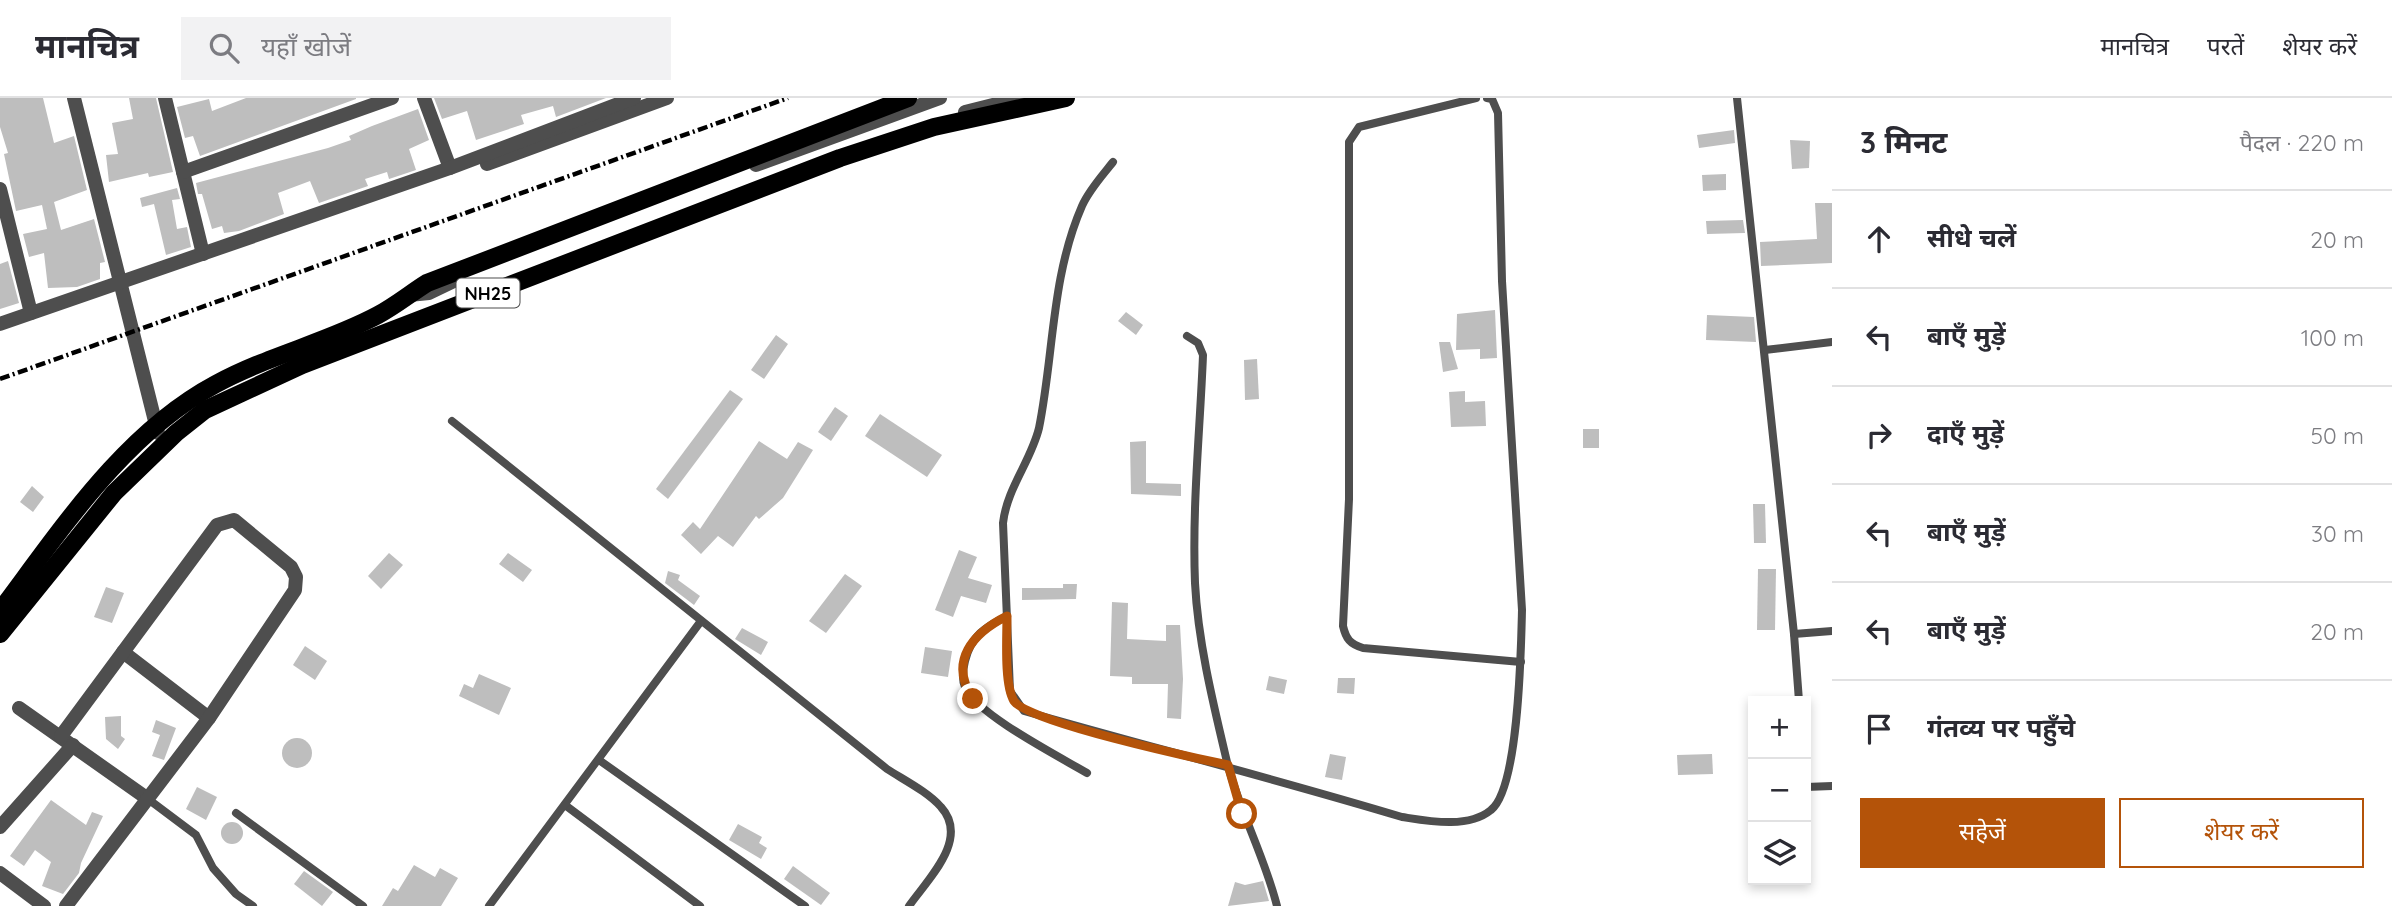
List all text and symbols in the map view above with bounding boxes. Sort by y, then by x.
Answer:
search box [181,17,671,80]
text: मानचित्र [35,25,139,66]
icon: search [205,29,243,67]
text: यहाँ खोजें [261,30,351,63]
text: मानचित्र [2100,31,2169,61]
text: परतें [2207,31,2244,61]
text: शेयर करें [2282,31,2357,61]
text: 3 मिनट [1860,123,1947,161]
text: पैदल · 220 m [2240,128,2364,157]
icon: ahead [1860,220,1898,258]
text: सीधे चलें [1927,221,2016,254]
text: 20 m [2310,225,2364,254]
road number: NH25 [456,278,520,308]
icon: left [1860,318,1898,356]
text: बाएँ मुड़ें [1927,319,2006,352]
text: 100 m [2301,323,2364,352]
icon: right [1860,416,1898,454]
text: दाएँ मुड़ें [1927,417,2004,450]
text: 50 m [2311,421,2364,450]
icon: left [1860,514,1898,552]
text: बाएँ मुड़ें [1927,515,2006,548]
text: 30 m [2311,519,2364,548]
icon: left [1860,612,1898,650]
text: बाएँ मुड़ें [1927,613,2006,646]
text: 20 m [2310,617,2364,646]
route end [957,683,988,714]
map controls [1748,696,1811,885]
button: + [1748,696,1811,759]
icon: arrive [1860,710,1898,748]
text: गंतव्य पर पहुँचे [1927,711,2075,744]
button: − [1748,759,1811,822]
route start [1226,798,1257,829]
button: सहेजें [1860,798,2105,868]
button: शेयर करें [2119,798,2364,868]
button: layers [1748,822,1811,885]

